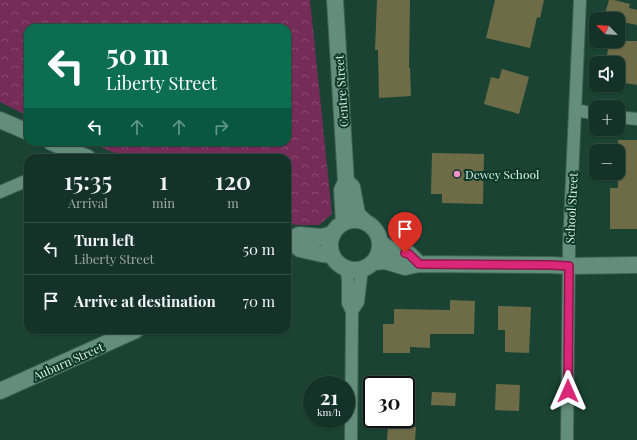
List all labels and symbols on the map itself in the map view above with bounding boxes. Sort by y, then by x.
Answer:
north arrow [589,12,625,48]
street label: Centre Street [330,54,351,128]
place label: Dewey School [465,166,540,182]
marker: Dewey School [452,169,462,179]
street label: School Street [561,171,581,244]
pin [388,212,422,253]
street label: Auburn Street [29,338,106,384]
position arrow [547,370,589,412]
speed limit sign: 30 [363,376,415,428]

